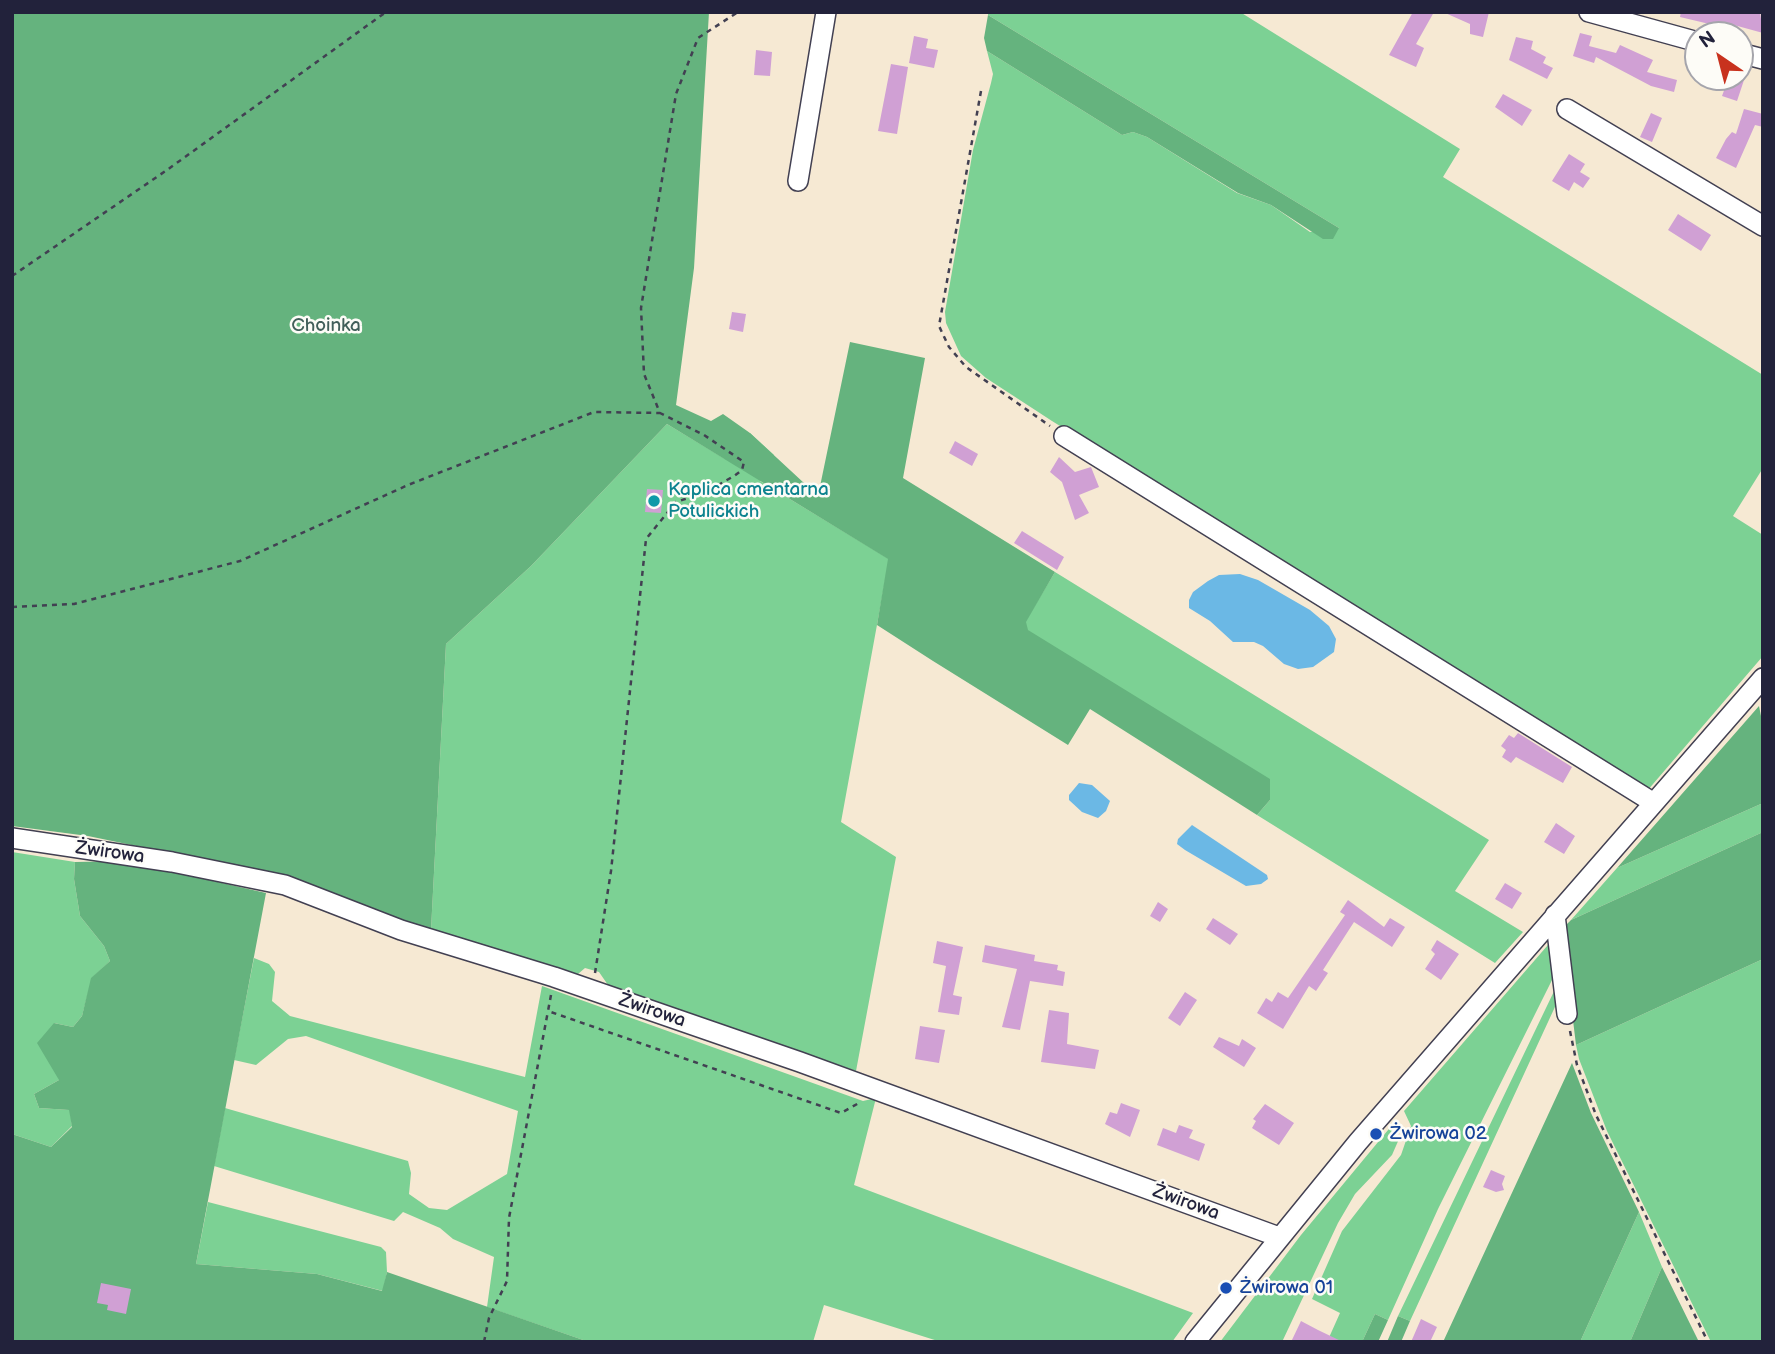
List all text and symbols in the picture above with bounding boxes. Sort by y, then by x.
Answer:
north arrow [1684,21,1754,91]
text: N [1695,27,1720,54]
park label: Choinka [291,315,361,337]
place label: Kaplica cmentarna Potulickich [668,479,829,523]
marker: Kaplica cmentarna Potulickich [646,493,662,509]
street label: Żwirowa [74,837,146,869]
street label: Żwirowa [615,989,689,1033]
place label: Żwirowa 02 [1390,1123,1487,1145]
marker: Żwirowa 02 [1368,1126,1384,1142]
street label: Żwirowa [1150,1180,1222,1226]
place label: Żwirowa 01 [1240,1277,1333,1299]
marker: Żwirowa 01 [1218,1280,1234,1296]

